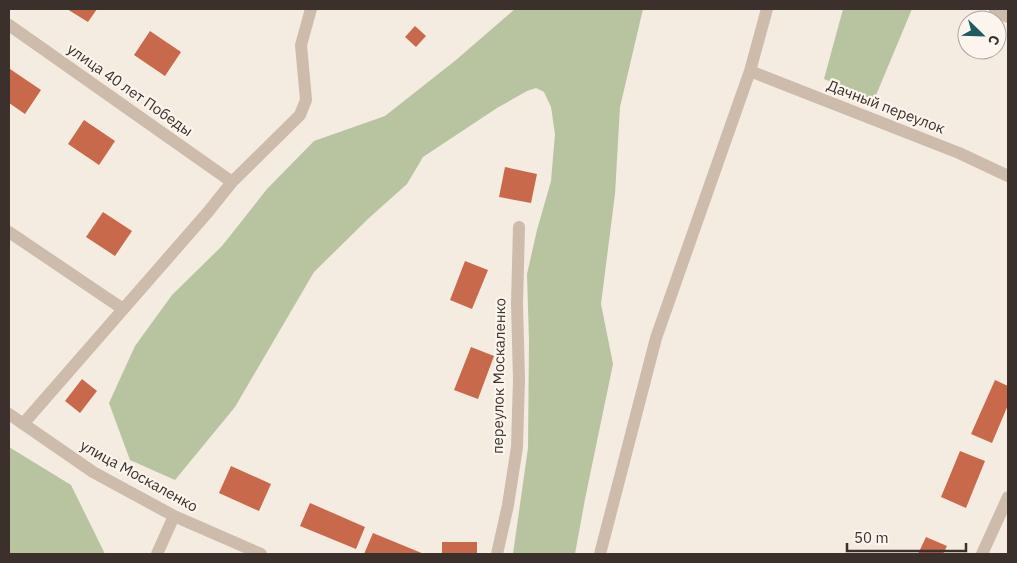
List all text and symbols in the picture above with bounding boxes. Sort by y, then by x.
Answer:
north arrow [957,10,1007,60]
text: С [984,32,1004,48]
street label: улица 40 лет Победы [64,39,197,140]
street label: Дачный переулок [824,75,948,138]
street label: переулок Москаленко [488,298,509,454]
street label: улица Москаленко [77,435,201,516]
scale bar [847,520,966,552]
text: 50 m [854,528,889,547]

